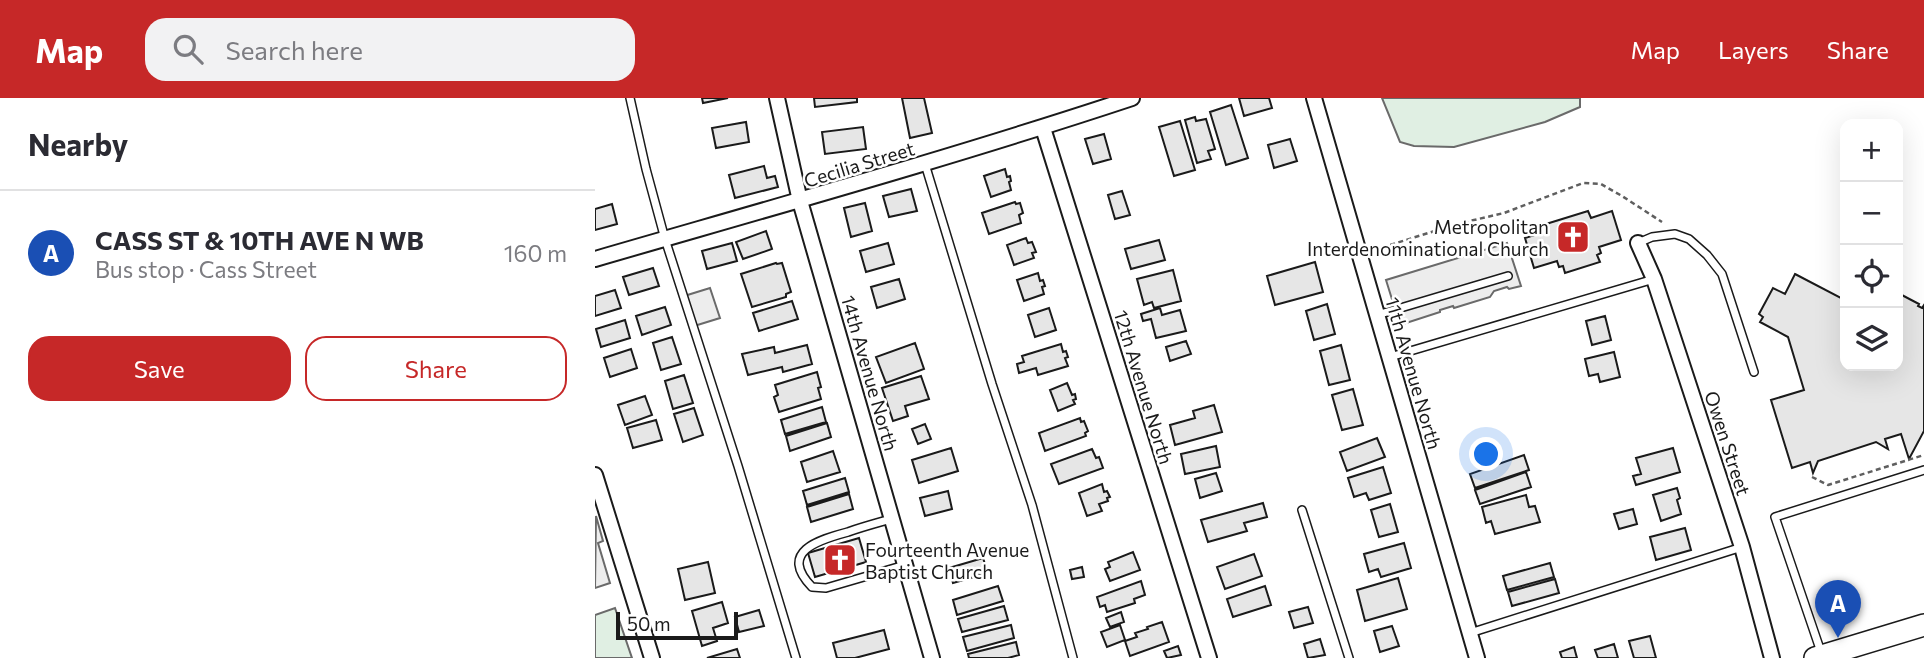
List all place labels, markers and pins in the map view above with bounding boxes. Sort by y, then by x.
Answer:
place label: Metropolitan Interdenominational Church [1307,215,1549,260]
church icon: Metropolitan Interdenominational Church [1554,218,1592,256]
place label: Fourteenth Avenue Baptist Church [865,538,1029,583]
church icon: Fourteenth Avenue Baptist Church [821,541,859,579]
pin: A [1815,580,1861,638]

